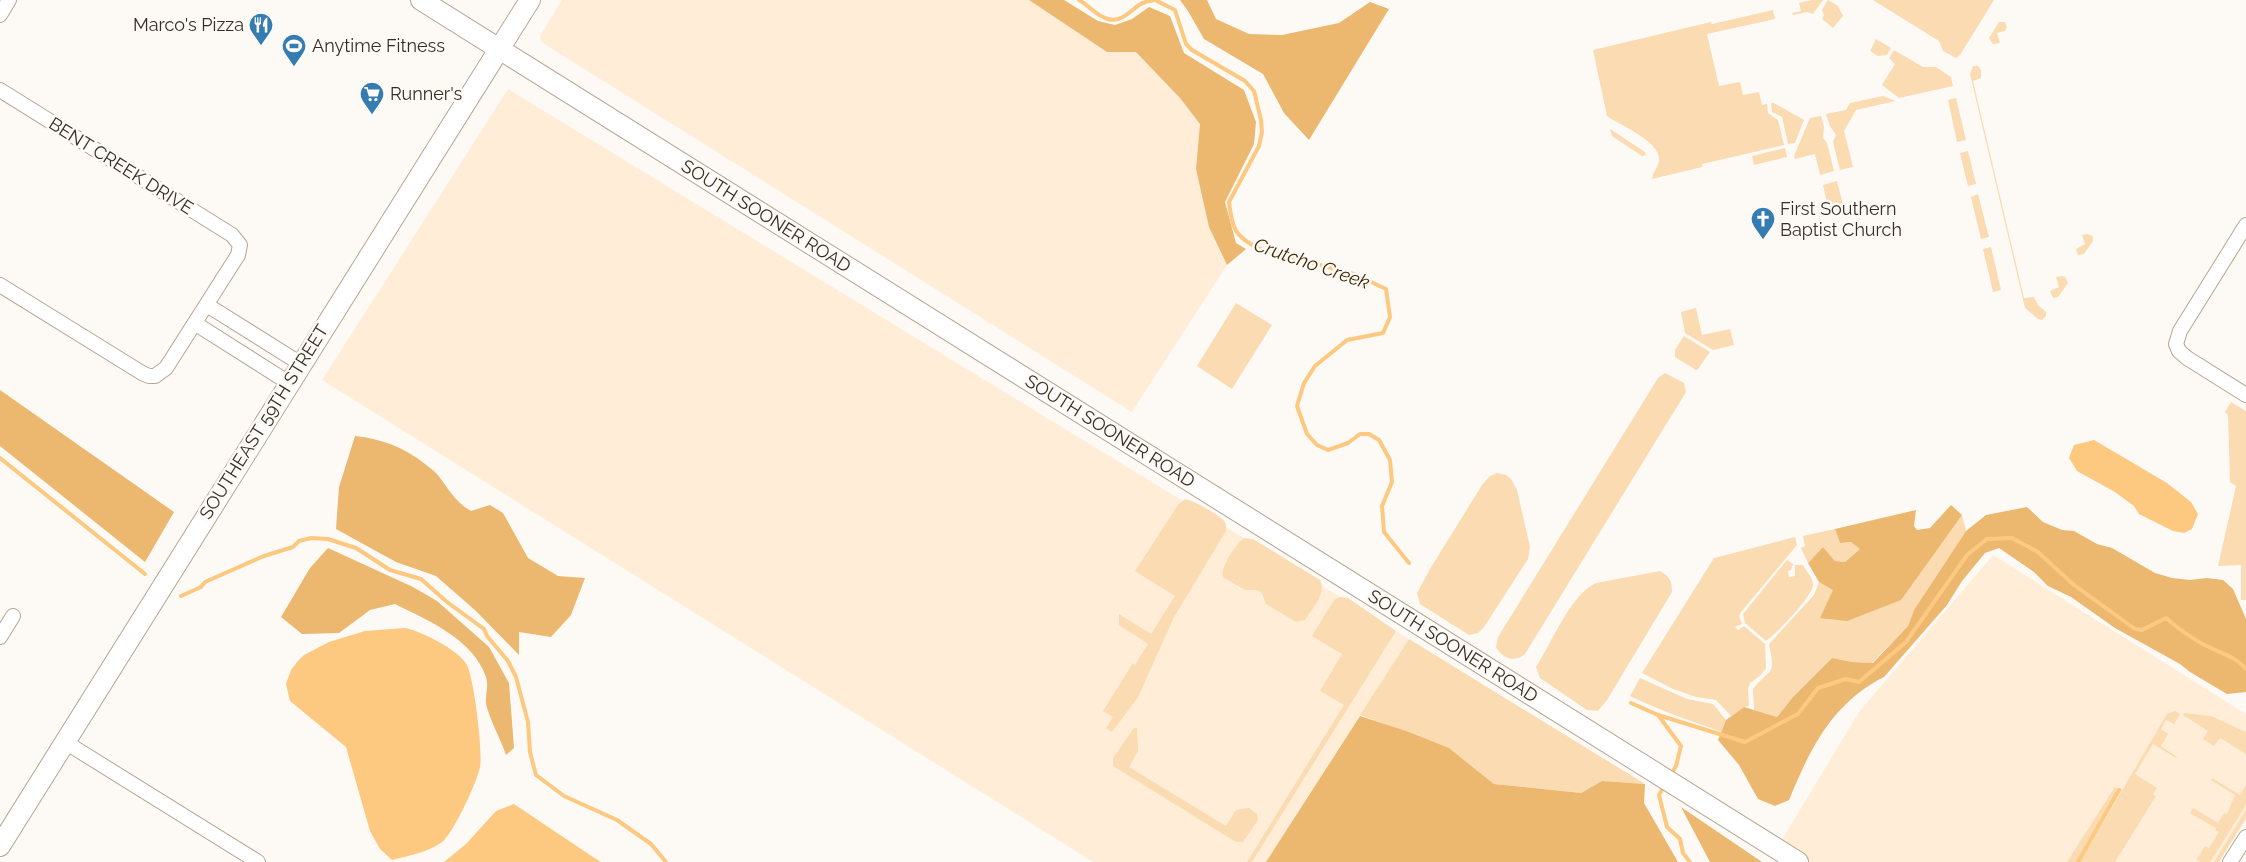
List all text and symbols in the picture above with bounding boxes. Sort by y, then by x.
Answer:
restaurant icon: Marco's Pizza [248,12,274,46]
place label: Marco's Pizza [133,14,244,35]
sports icon: Anytime Fitness [281,33,307,67]
place label: Anytime Fitness [312,35,445,56]
supermarket icon: Runner's [359,81,385,115]
place label: Runner's [390,83,463,104]
street label: BENT CREEK DRIVE [45,113,197,219]
street label: SOUTH SOONER ROAD [678,155,855,276]
place label: First Southern Baptist Church [1780,198,1902,240]
church icon: First Southern Baptist Church [1750,206,1776,240]
water label: Crutcho Creek [1251,233,1373,293]
street label: SOUTHEAST 59TH STREET [195,320,332,523]
street label: SOUTH SOONER ROAD [1022,370,1199,491]
street label: SOUTH SOONER ROAD [1365,585,1542,706]

